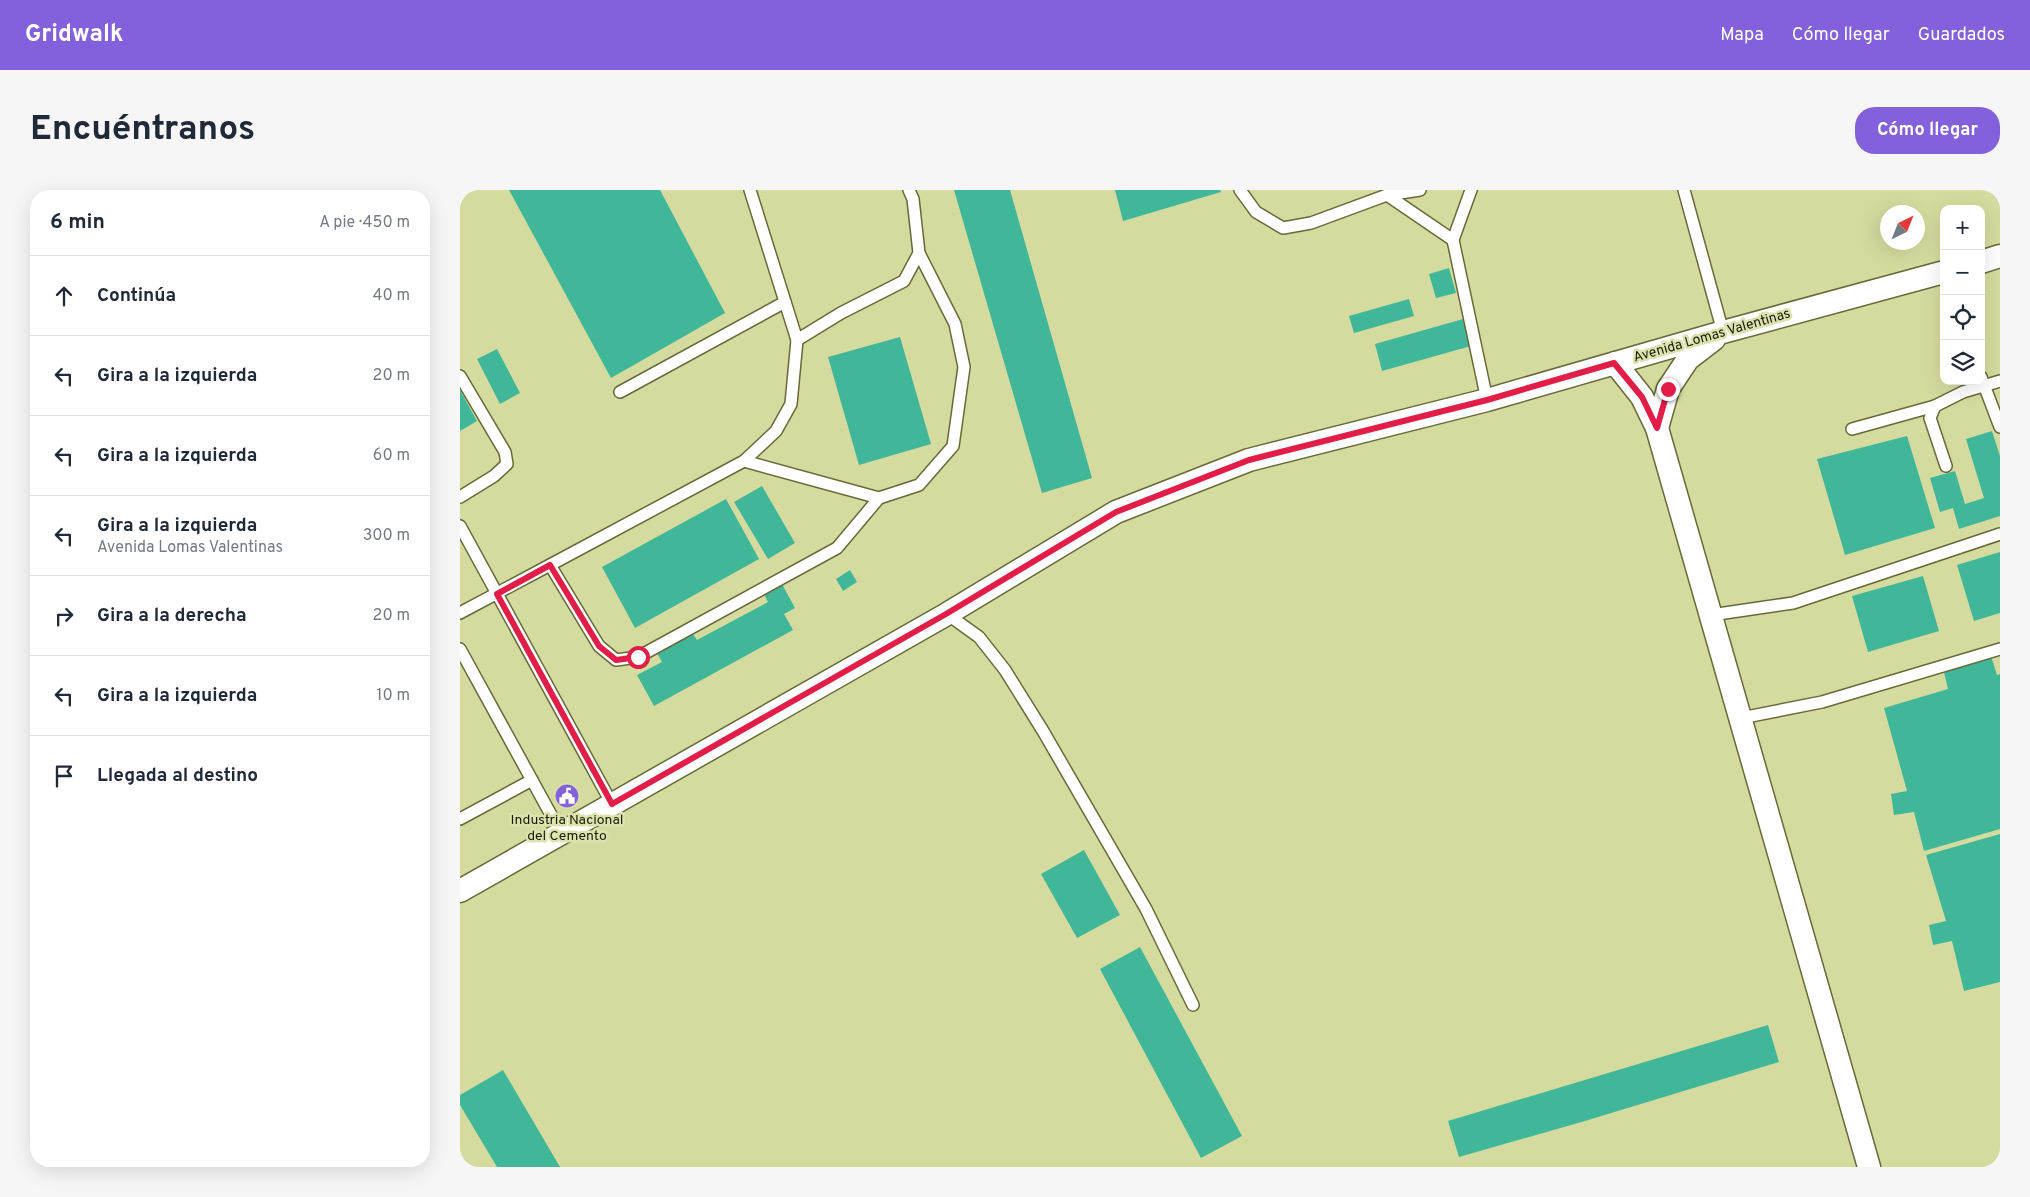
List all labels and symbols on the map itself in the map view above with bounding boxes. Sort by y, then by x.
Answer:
north arrow [1880,205,1925,250]
street label: Avenida Lomas Valentinas [1631,305,1793,367]
route end [1657,378,1680,401]
route start [627,646,650,669]
public building icon: Industria Nacional del Cemento [554,783,580,809]
place label: Industria Nacional del Cemento [511,812,623,845]

